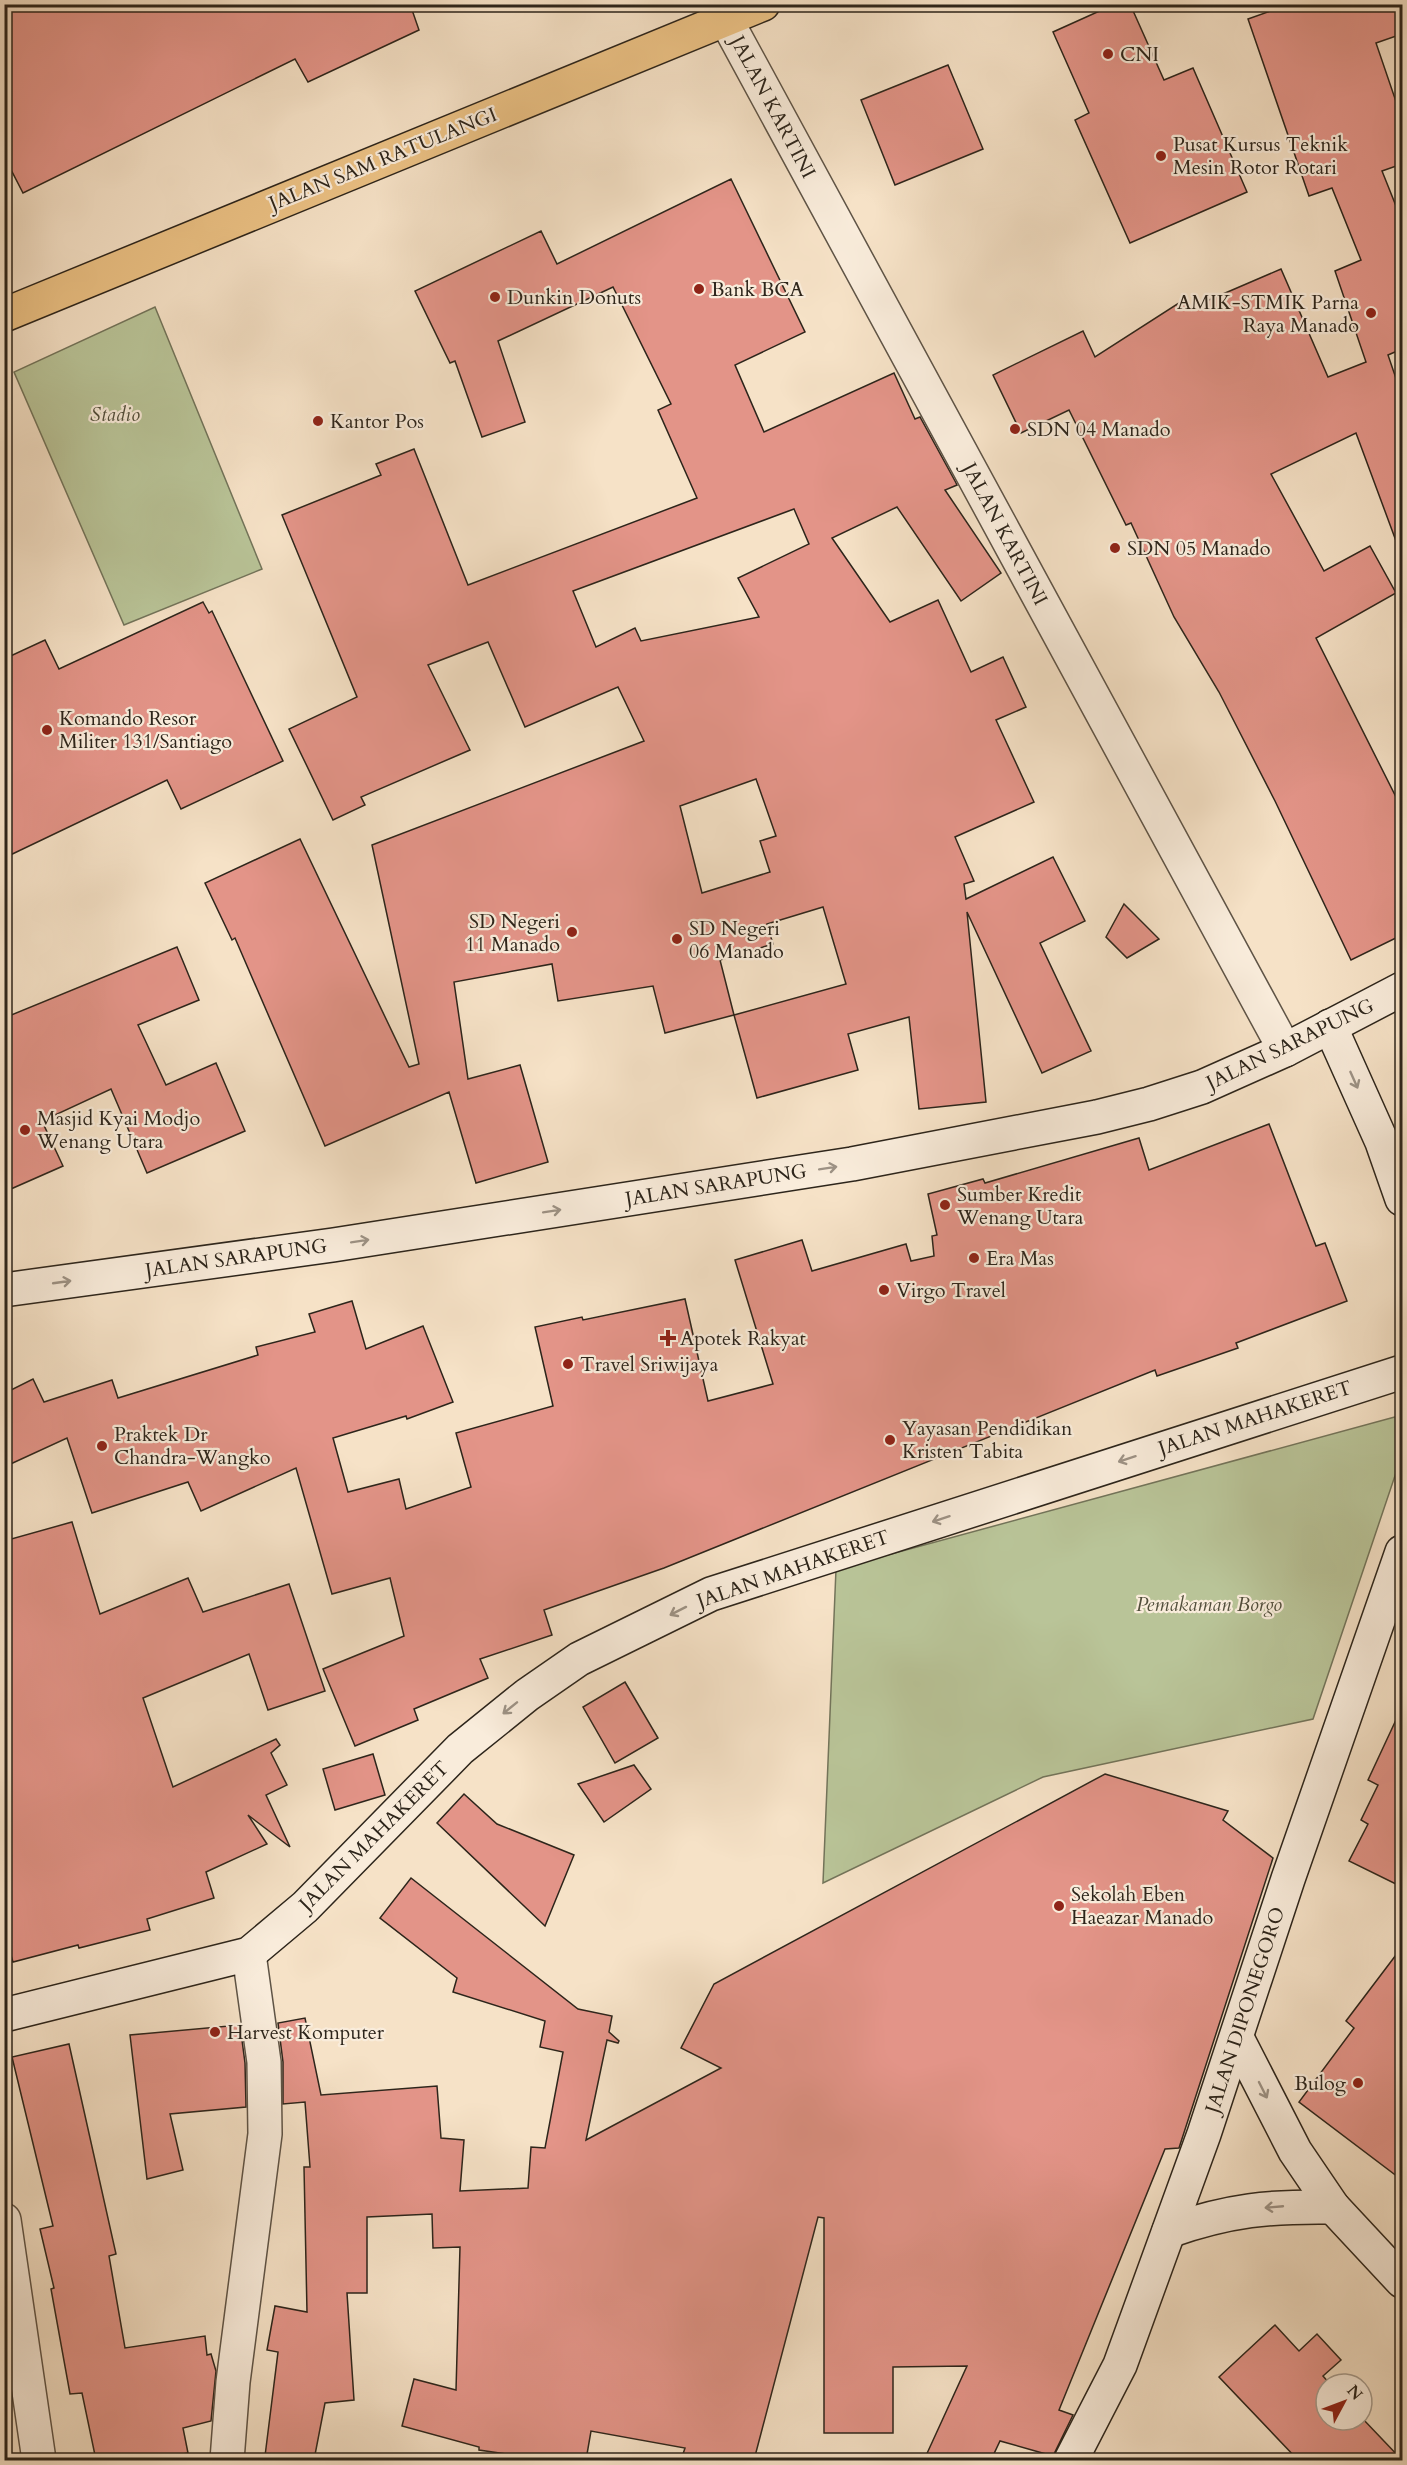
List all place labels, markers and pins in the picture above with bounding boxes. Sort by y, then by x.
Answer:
place label: CNI [1120,41,1159,68]
marker: CNI [1101,47,1115,61]
place label: Pusat Kursus Teknik Mesin Rotor Rotari [1173,131,1348,181]
marker: Pusat Kursus Teknik Mesin Rotor Rotari [1154,149,1168,163]
place label: Bank BCA [711,276,805,303]
marker: Bank BCA [692,282,706,296]
place label: Dunkin Donuts [507,284,641,311]
place label: AMIK-STMIK Parna Raya Manado [1177,289,1359,339]
marker: Dunkin Donuts [488,290,502,304]
marker: AMIK-STMIK Parna Raya Manado [1364,306,1378,320]
place label: Kantor Pos [330,408,424,435]
marker: Kantor Pos [311,414,325,428]
place label: SDN 04 Manado [1027,416,1171,443]
marker: SDN 04 Manado [1008,422,1022,436]
place label: SDN 05 Manado [1127,535,1271,562]
marker: SDN 05 Manado [1108,541,1122,555]
place label: Komando Resor Militer 131/Santiago [59,705,232,755]
marker: Komando Resor Militer 131/Santiago [40,723,54,737]
place label: SD Negeri 11 Manado [465,908,560,958]
place label: SD Negeri 06 Manado [689,915,784,965]
marker: SD Negeri 11 Manado [565,925,579,939]
marker: SD Negeri 06 Manado [670,932,684,946]
place label: Masjid Kyai Modjo Wenang Utara [36,1105,200,1155]
marker: Masjid Kyai Modjo Wenang Utara [18,1123,32,1137]
place label: Sumber Kredit Wenang Utara [956,1181,1084,1231]
marker: Sumber Kredit Wenang Utara [938,1198,952,1212]
place label: Era Mas [986,1245,1054,1272]
marker: Era Mas [967,1251,981,1265]
place label: Virgo Travel [896,1277,1006,1304]
marker: Virgo Travel [877,1283,891,1297]
place label: Apotek Rakyat [680,1325,807,1352]
marker: Apotek Rakyat [661,1331,675,1345]
place label: Travel Sriwijaya [580,1351,719,1378]
marker: Travel Sriwijaya [561,1357,575,1371]
place label: Yayasan Pendidikan Kristen Tabita [902,1415,1073,1465]
place label: Praktek Dr Chandra-Wangko [114,1421,271,1471]
marker: Yayasan Pendidikan Kristen Tabita [883,1433,897,1447]
marker: Praktek Dr Chandra-Wangko [95,1439,109,1453]
place label: Sekolah Eben Haeazar Manado [1071,1881,1213,1931]
marker: Sekolah Eben Haeazar Manado [1052,1899,1066,1913]
place label: Harvest Komputer [227,2019,385,2046]
marker: Harvest Komputer [208,2025,222,2039]
place label: Bulog [1294,2070,1347,2097]
marker: Bulog [1351,2076,1365,2090]

